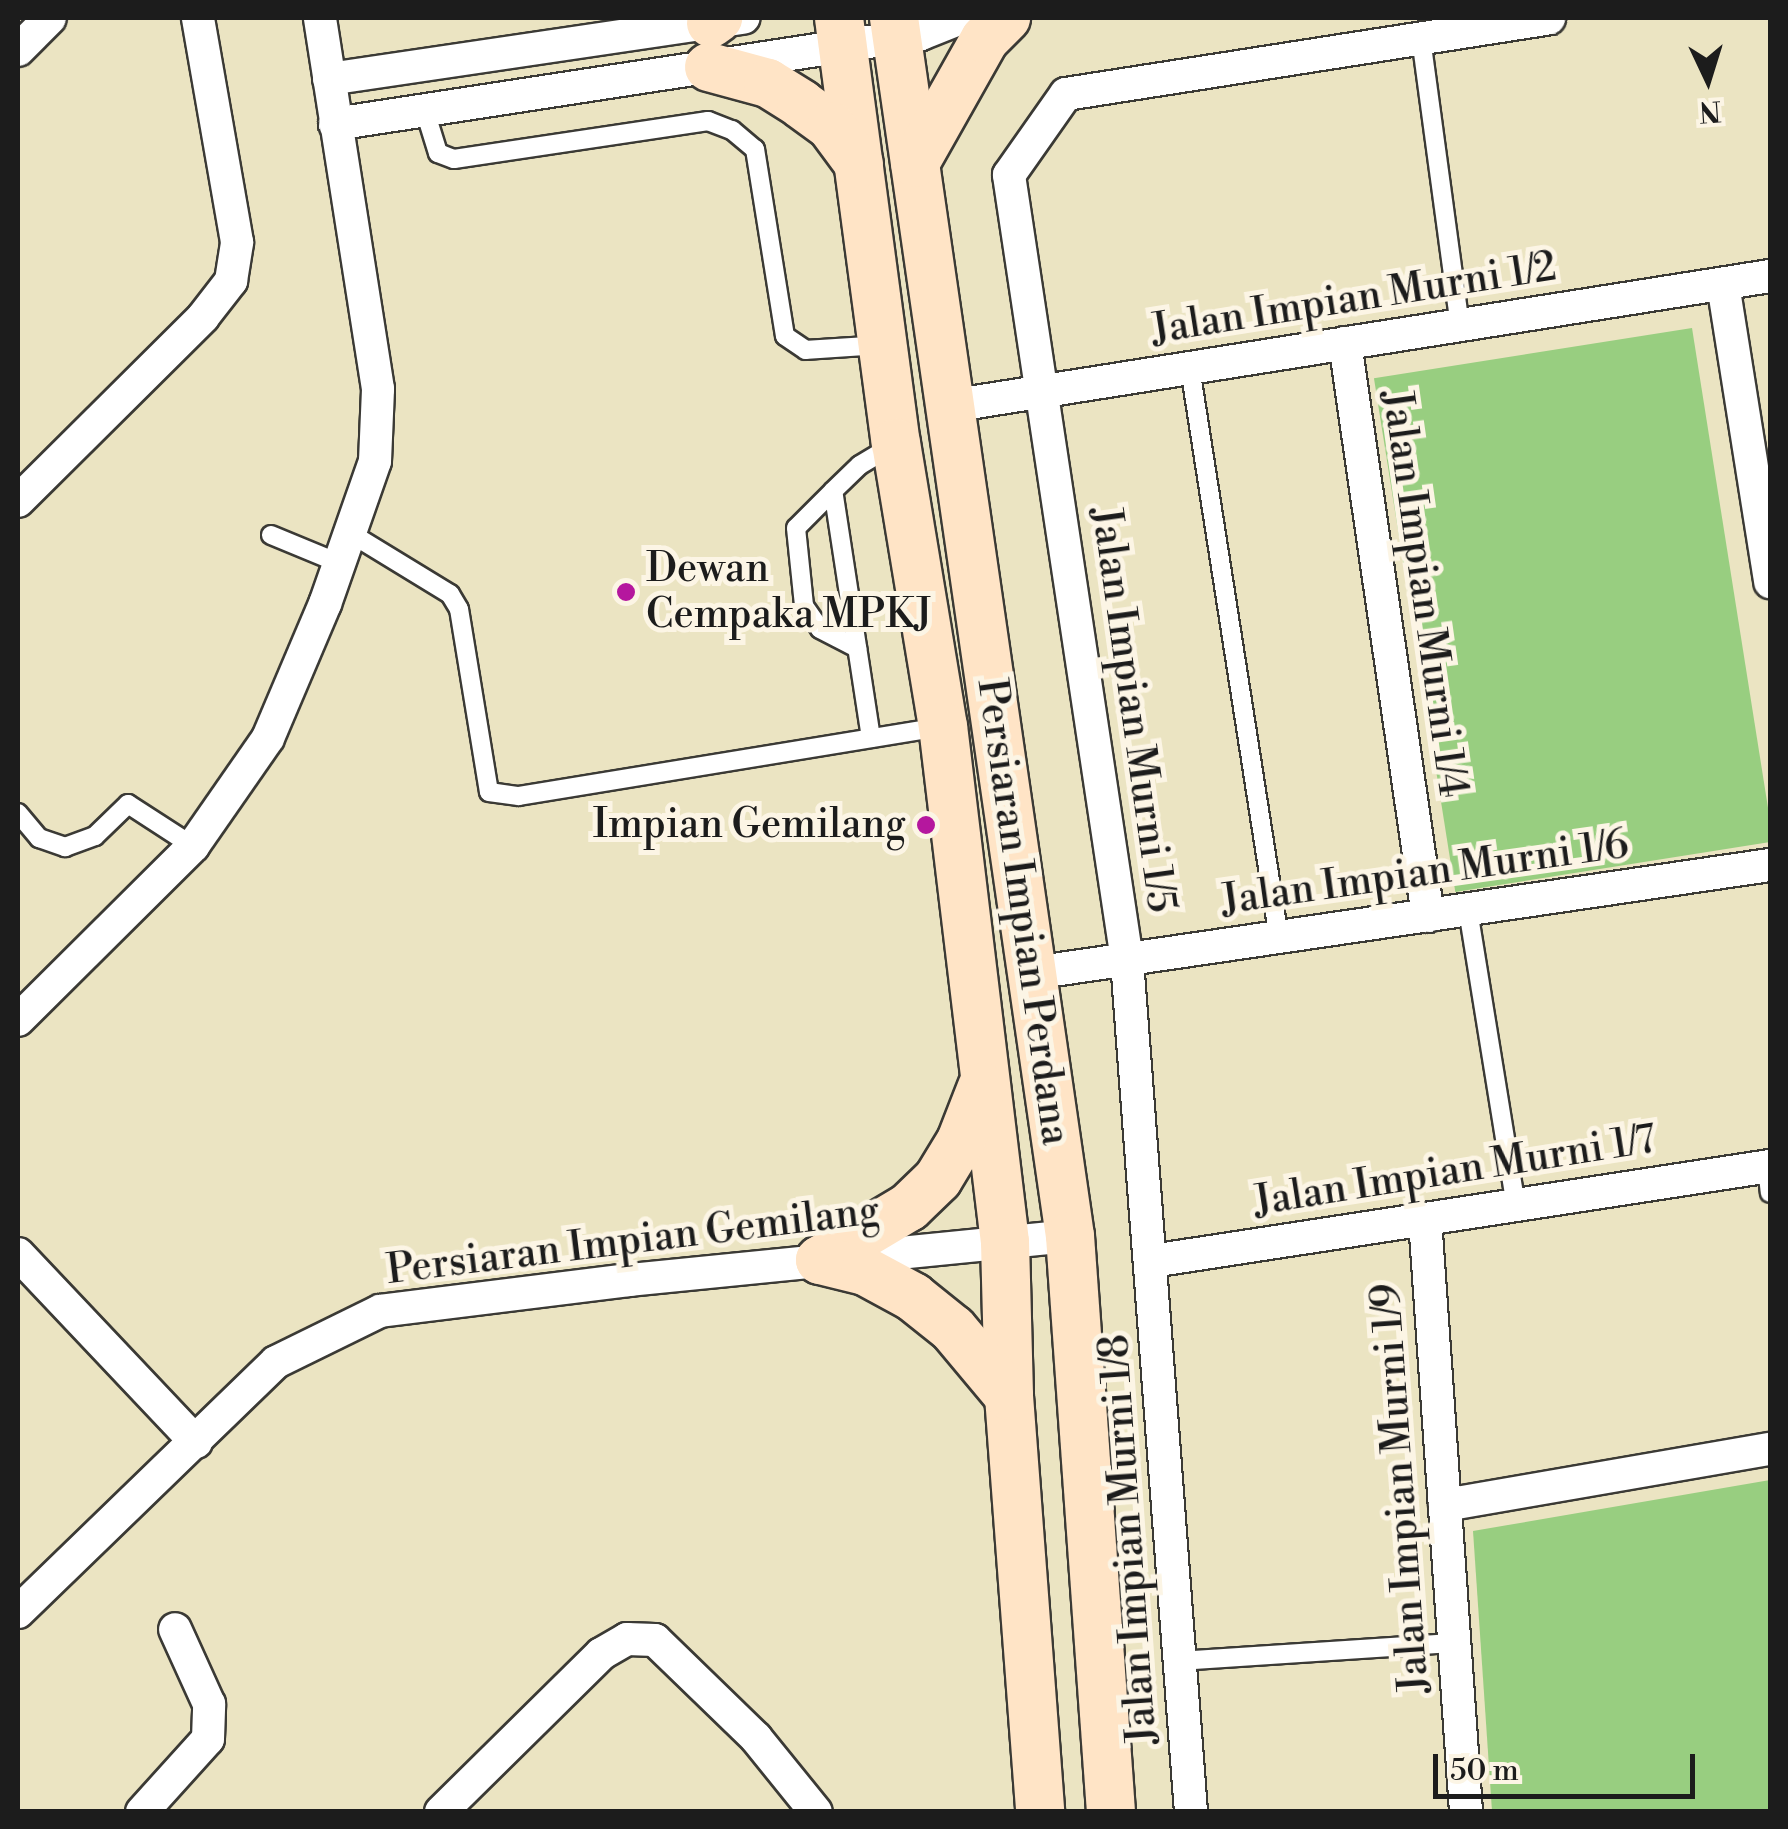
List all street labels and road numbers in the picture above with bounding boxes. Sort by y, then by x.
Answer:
street label: Jalan Impian Murni 1/2 [1148,243,1560,355]
street label: Jalan Impian Murni 1/4 [1372,388,1476,800]
street label: Jalan Impian Murni 1/5 [1081,505,1185,915]
street label: Persiaran Impian Perdana [967,676,1079,1148]
street label: Jalan Impian Murni 1/6 [1218,821,1632,925]
street label: Jalan Impian Murni 1/7 [1251,1116,1659,1226]
street label: Persiaran Impian Gemilang [384,1187,882,1295]
street label: Jalan Impian Murni 1/9 [1363,1282,1439,1694]
street label: Jalan Impian Murni 1/8 [1091,1332,1167,1746]

